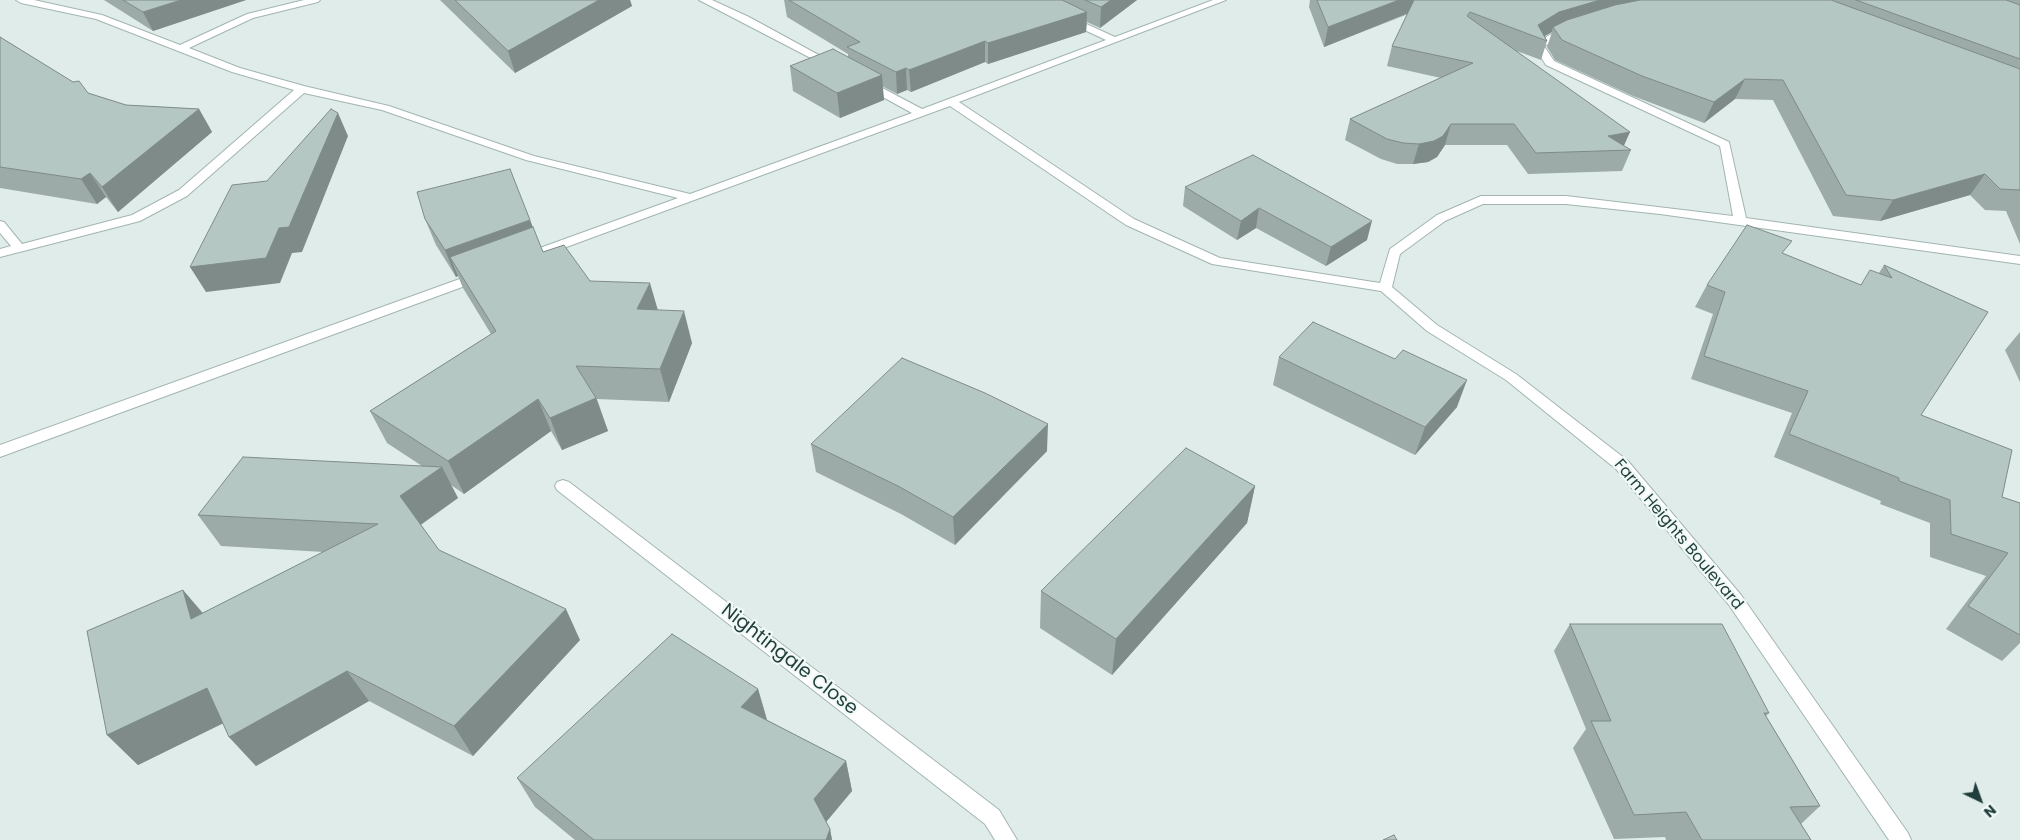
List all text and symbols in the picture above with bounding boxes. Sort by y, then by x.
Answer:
street label: Farm Heights Boulevard [1609,456,1747,614]
street label: Nightingale Close [716,600,862,720]
north arrow [1955,775,2005,825]
text: N [1979,800,2001,822]

